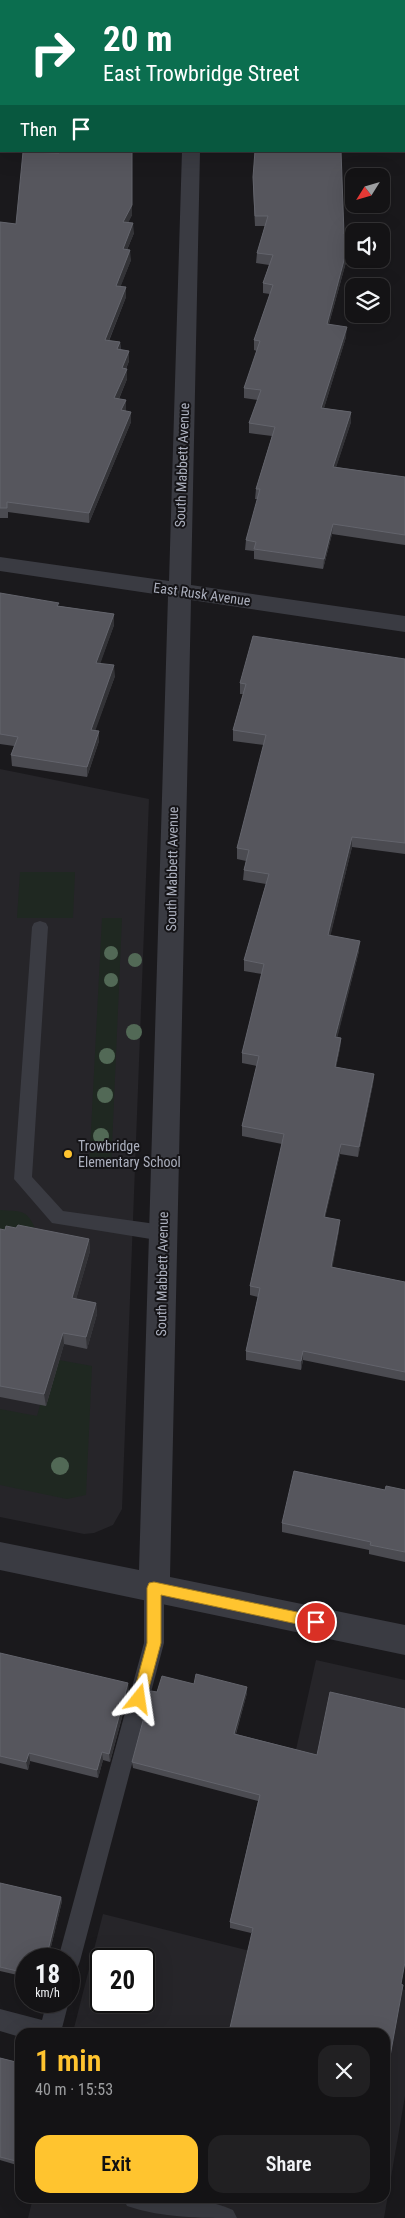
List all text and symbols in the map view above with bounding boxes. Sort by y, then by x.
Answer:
text: 20 m [103,19,172,60]
icon: right [20,20,85,85]
text: East Trowbridge Street [103,61,299,86]
icon: arrive [67,115,95,143]
text: Then [20,118,57,141]
north arrow [345,168,390,212]
map controls [345,168,390,323]
button: sound [345,223,390,268]
button: layers [345,278,390,323]
street label: South Mabbett Avenue [172,402,192,528]
street label: East Rusk Avenue [152,579,252,609]
street label: South Mabbett Avenue [163,806,181,931]
place label: Trowbridge Elementary School [78,1138,181,1170]
marker: Trowbridge Elementary School [62,1148,74,1160]
street label: South Mabbett Avenue [153,1211,171,1336]
pin [295,1601,337,1643]
icon: arrive [302,1608,330,1636]
position arrow [112,1672,164,1724]
speed limit sign: 20 [90,1948,155,2013]
text: 18 [35,1960,60,1989]
text: km/h [35,1986,60,2000]
text: 1 min [35,2043,101,2078]
button: close [318,2045,370,2097]
text: 40 m · 15:53 [35,2080,113,2099]
button: Exit [35,2135,198,2193]
button: Share [208,2135,370,2193]

